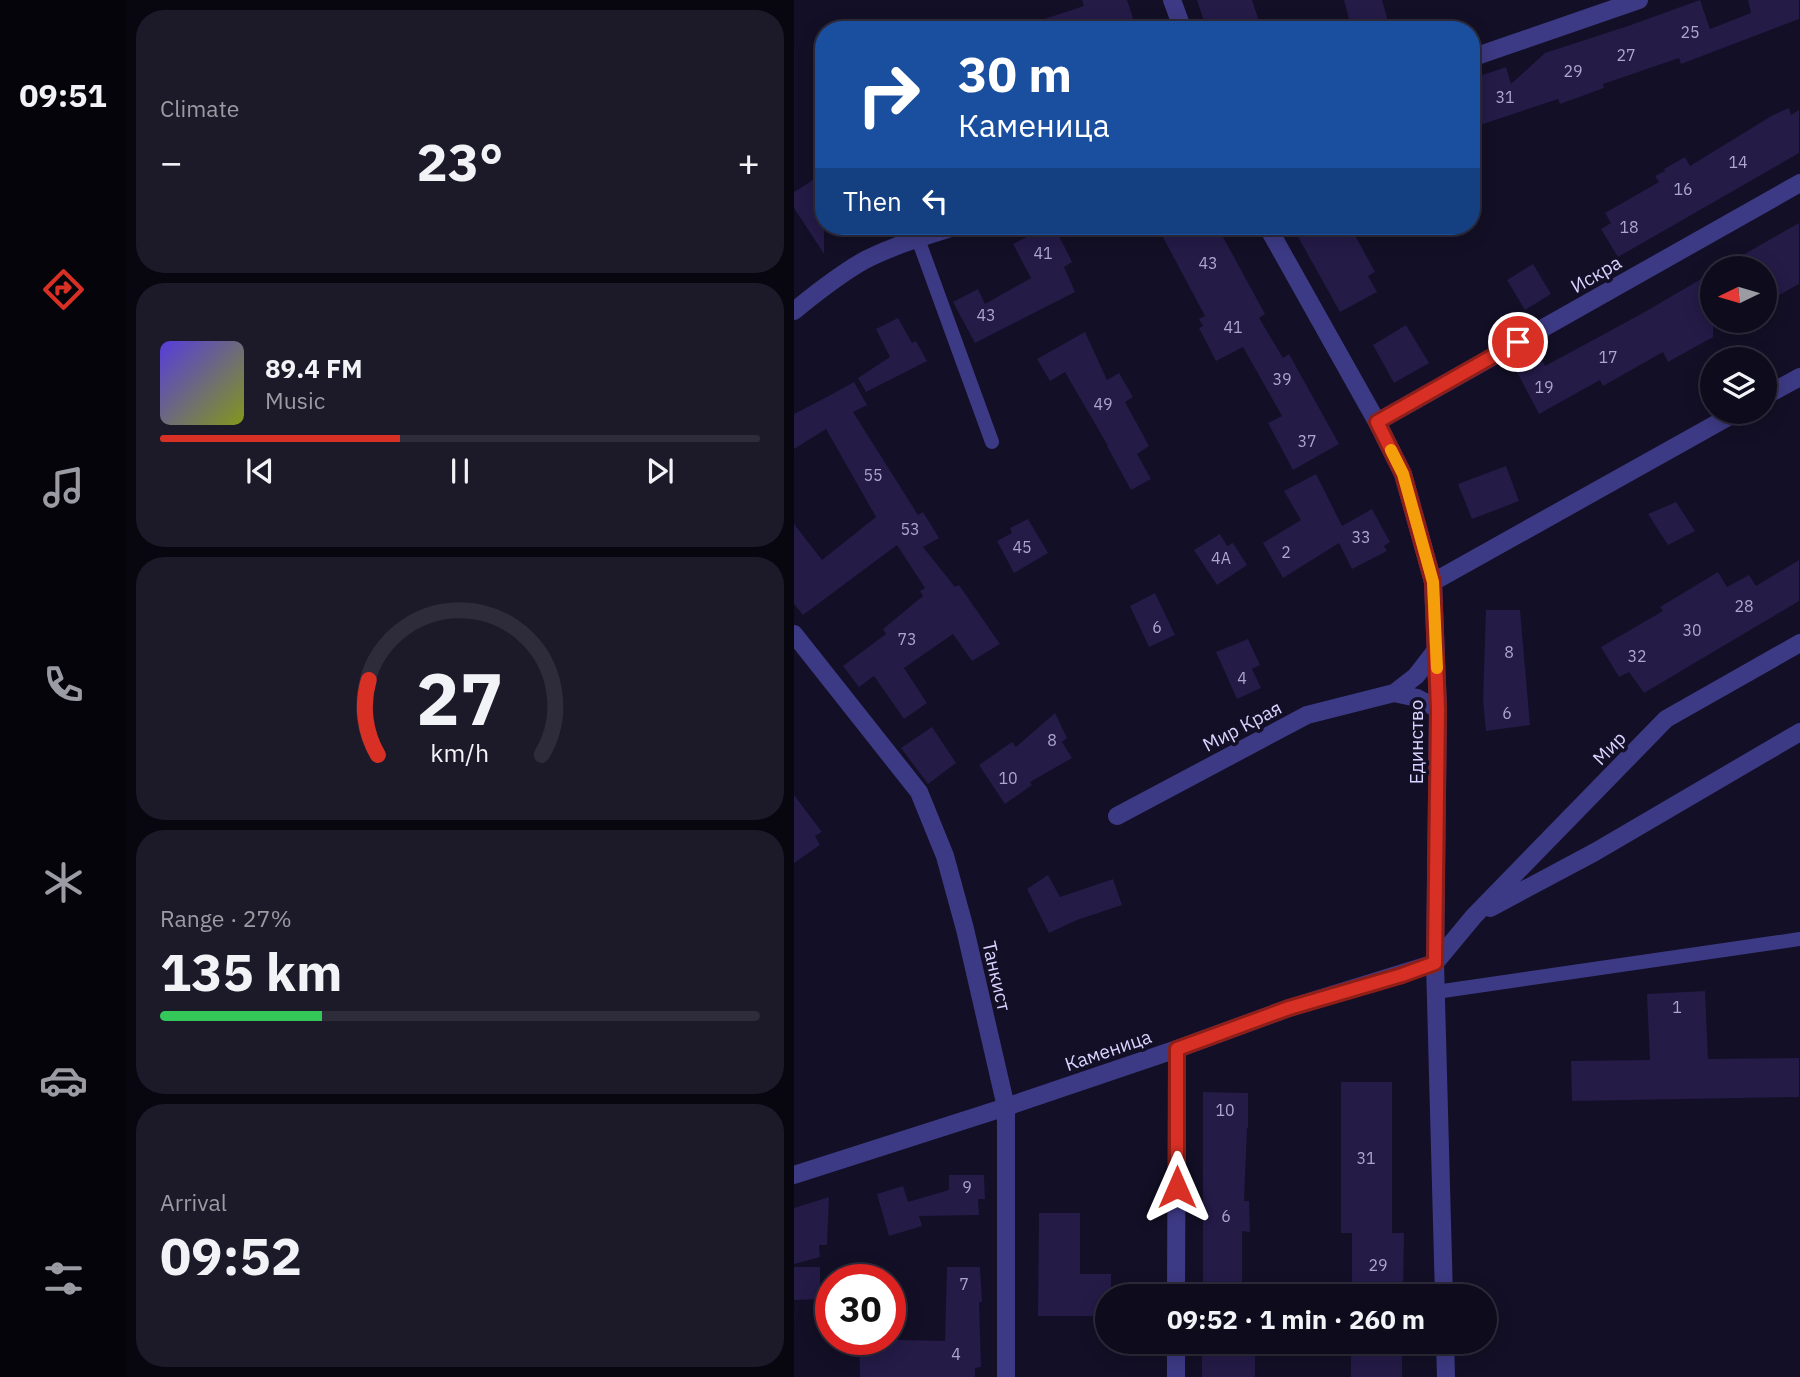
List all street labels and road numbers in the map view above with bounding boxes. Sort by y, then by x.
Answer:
street label: Искра [1566,250,1626,298]
street label: Мир Края [1198,695,1286,757]
street label: Единство [1404,700,1428,784]
street label: Мир [1587,726,1631,770]
street label: Танкист [977,939,1017,1013]
street label: Каменица [1061,1024,1155,1076]

